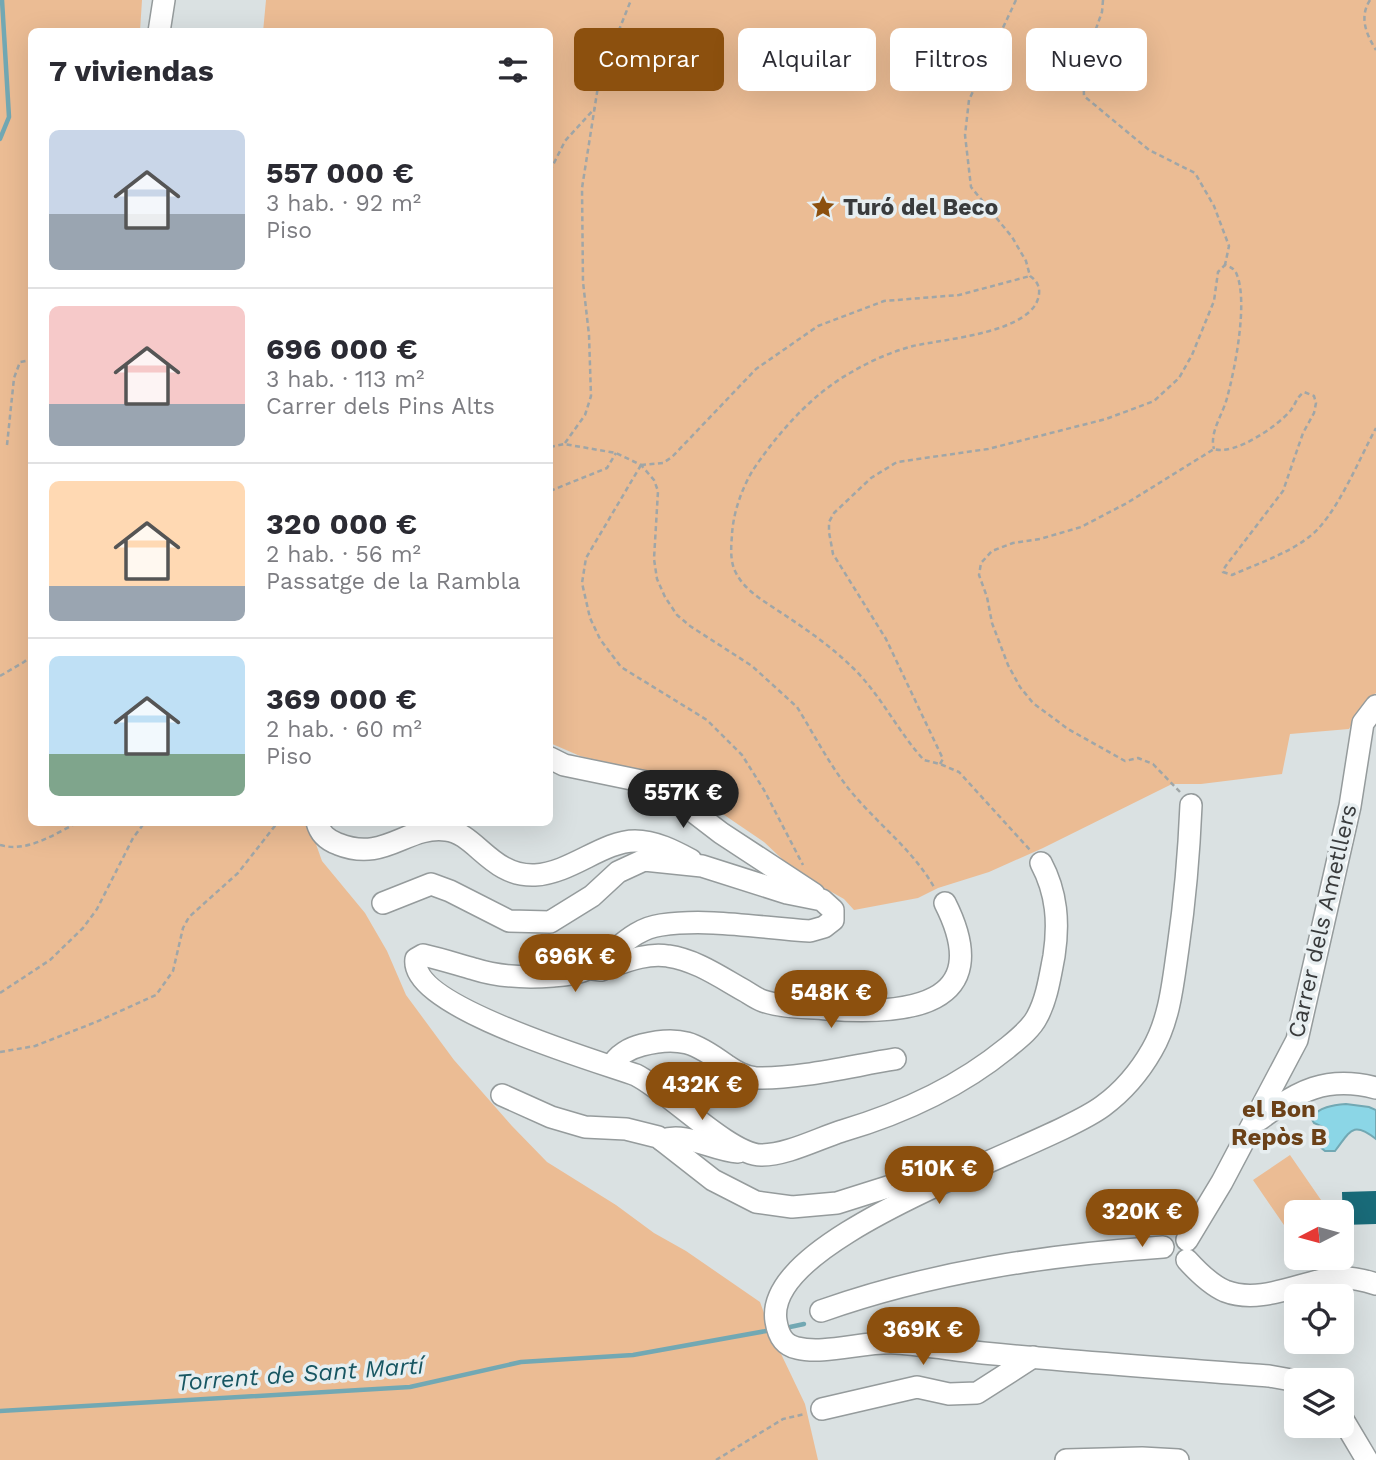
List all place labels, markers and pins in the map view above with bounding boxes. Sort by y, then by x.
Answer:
place icon: Turó del Beco [809,193,837,221]
place label: Turó del Beco [843,194,998,221]
pin: 557K € [626,770,740,830]
pin: 696K € [518,934,632,994]
pin: 548K € [774,970,888,1030]
pin: 432K € [645,1062,759,1122]
pin: 510K € [882,1146,996,1206]
pin: 320K € [1085,1190,1199,1249]
pin: 369K € [866,1308,980,1367]

